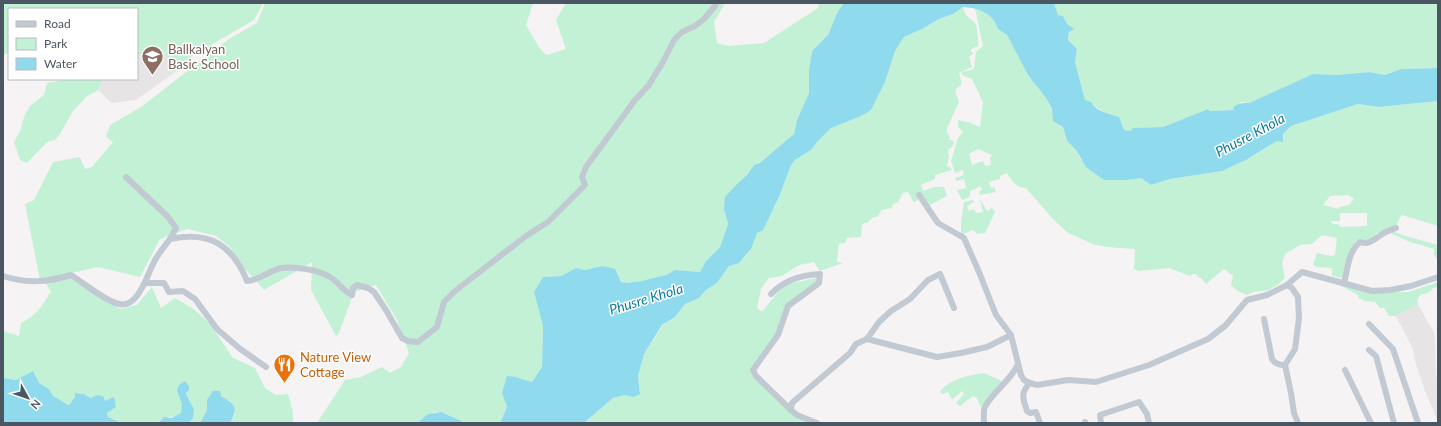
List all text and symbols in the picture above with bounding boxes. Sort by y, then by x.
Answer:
legend [8,8,138,80]
text: Road [44,16,71,31]
text: Park [44,36,68,51]
place label: Ballkalyan Basic School [168,41,239,72]
school or university icon: Ballkalyan Basic School [140,43,166,76]
text: Water [44,56,77,71]
water label: Phusre Khola [1212,109,1287,160]
water label: Phusre Khola [607,279,685,318]
place label: Nature View Cottage [300,349,371,380]
restaurant icon: Nature View Cottage [271,351,297,384]
north arrow [8,378,48,418]
text: N [28,397,44,412]

